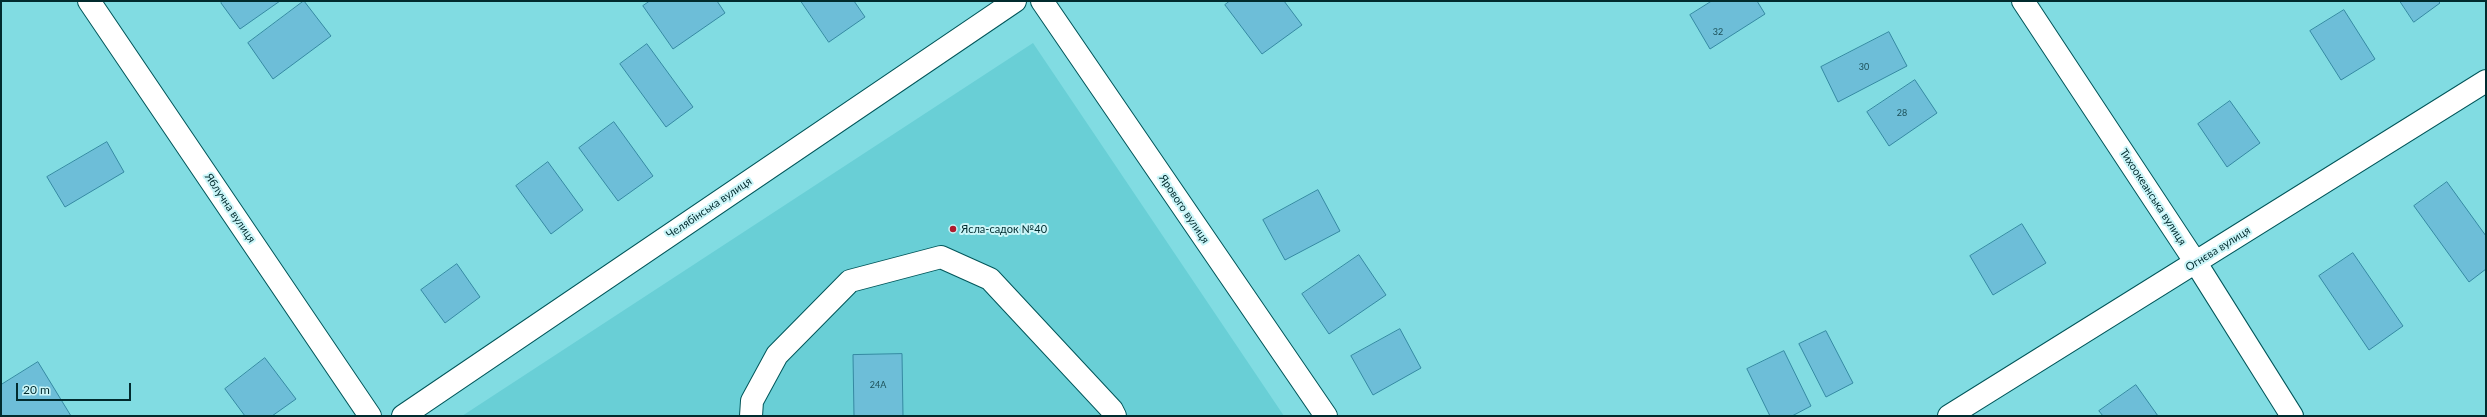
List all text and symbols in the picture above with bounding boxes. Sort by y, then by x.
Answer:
house number: 32 [1713,27,1723,37]
house number: 30 [1859,62,1869,72]
house number: 28 [1897,108,1907,118]
street label: Тихоокеанська вулиця [2117,146,2189,248]
street label: Яблучна вулиця [202,171,258,245]
street label: Ярового вулиця [1156,172,1212,246]
street label: Челябінська вулиця [664,175,754,241]
place label: Ясла-садок №40 [961,222,1047,236]
marker: Ясла-садок №40 [948,224,958,234]
street label: Огнєва вулиця [2183,224,2253,274]
scale bar [18,375,133,401]
house number: 24А [870,380,886,390]
text: 20 m [23,382,50,397]

